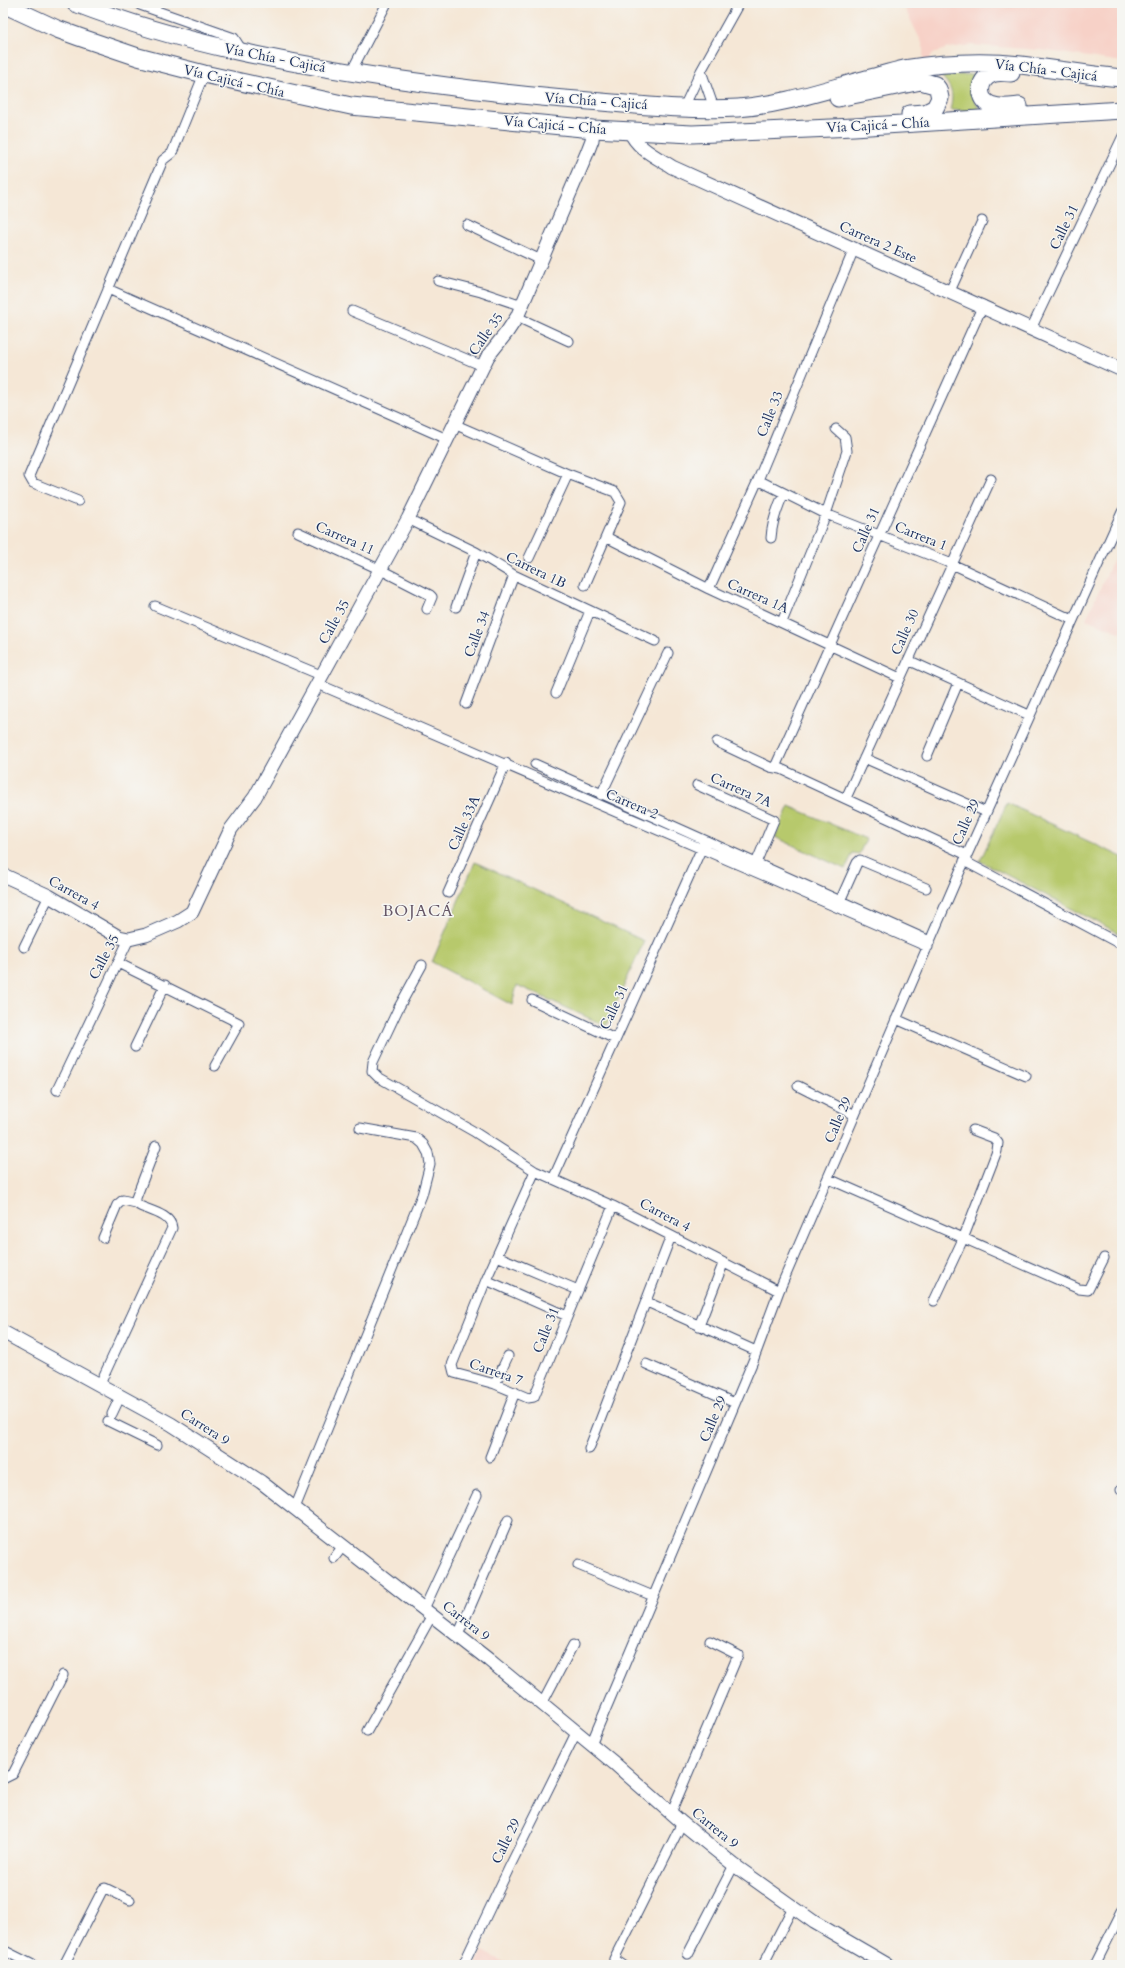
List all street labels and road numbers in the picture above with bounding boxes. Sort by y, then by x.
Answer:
street label: Vía Chía - Cajicá [223,39,327,77]
street label: Vía Chía - Cajicá [994,54,1098,86]
street label: Vía Cajicá - Chía [182,60,286,102]
street label: Vía Chía - Cajicá [544,88,648,114]
street label: Vía Cajicá - Chía [503,111,607,139]
street label: Vía Cajicá - Chía [826,113,930,137]
street label: Calle 31 [1045,201,1083,253]
street label: Carrera 2 Este [836,216,920,268]
street label: Calle 35 [464,309,508,359]
street label: Calle 33 [752,388,788,440]
street label: Calle 31 [847,504,885,556]
street label: Carrera 11 [313,517,377,559]
street label: Carrera 1 [892,517,950,555]
street label: Carrera 1B [503,547,569,593]
street label: Carrera 1A [724,574,792,618]
street label: Calle 35 [314,596,354,648]
street label: Calle 30 [886,606,924,658]
street label: Calle 34 [459,608,495,660]
street label: Carrera 7A [707,768,775,812]
street label: Carrera 2 [603,784,661,824]
street label: Calle 33A [443,792,485,853]
street label: Calle 29 [947,796,985,848]
street label: Carrera 4 [45,871,103,915]
street label: Calle 35 [84,931,124,983]
street label: Calle 31 [595,981,633,1033]
street label: Calle 29 [820,1094,856,1146]
street label: Carrera 4 [636,1194,694,1236]
street label: Calle 31 [528,1304,564,1356]
street label: Carrera 7 [467,1354,525,1390]
street label: Calle 29 [695,1393,731,1445]
street label: Carrera 9 [177,1404,233,1450]
street label: Carrera 9 [438,1596,494,1646]
street label: Carrera 9 [687,1803,743,1853]
street label: Calle 29 [487,1815,525,1867]

